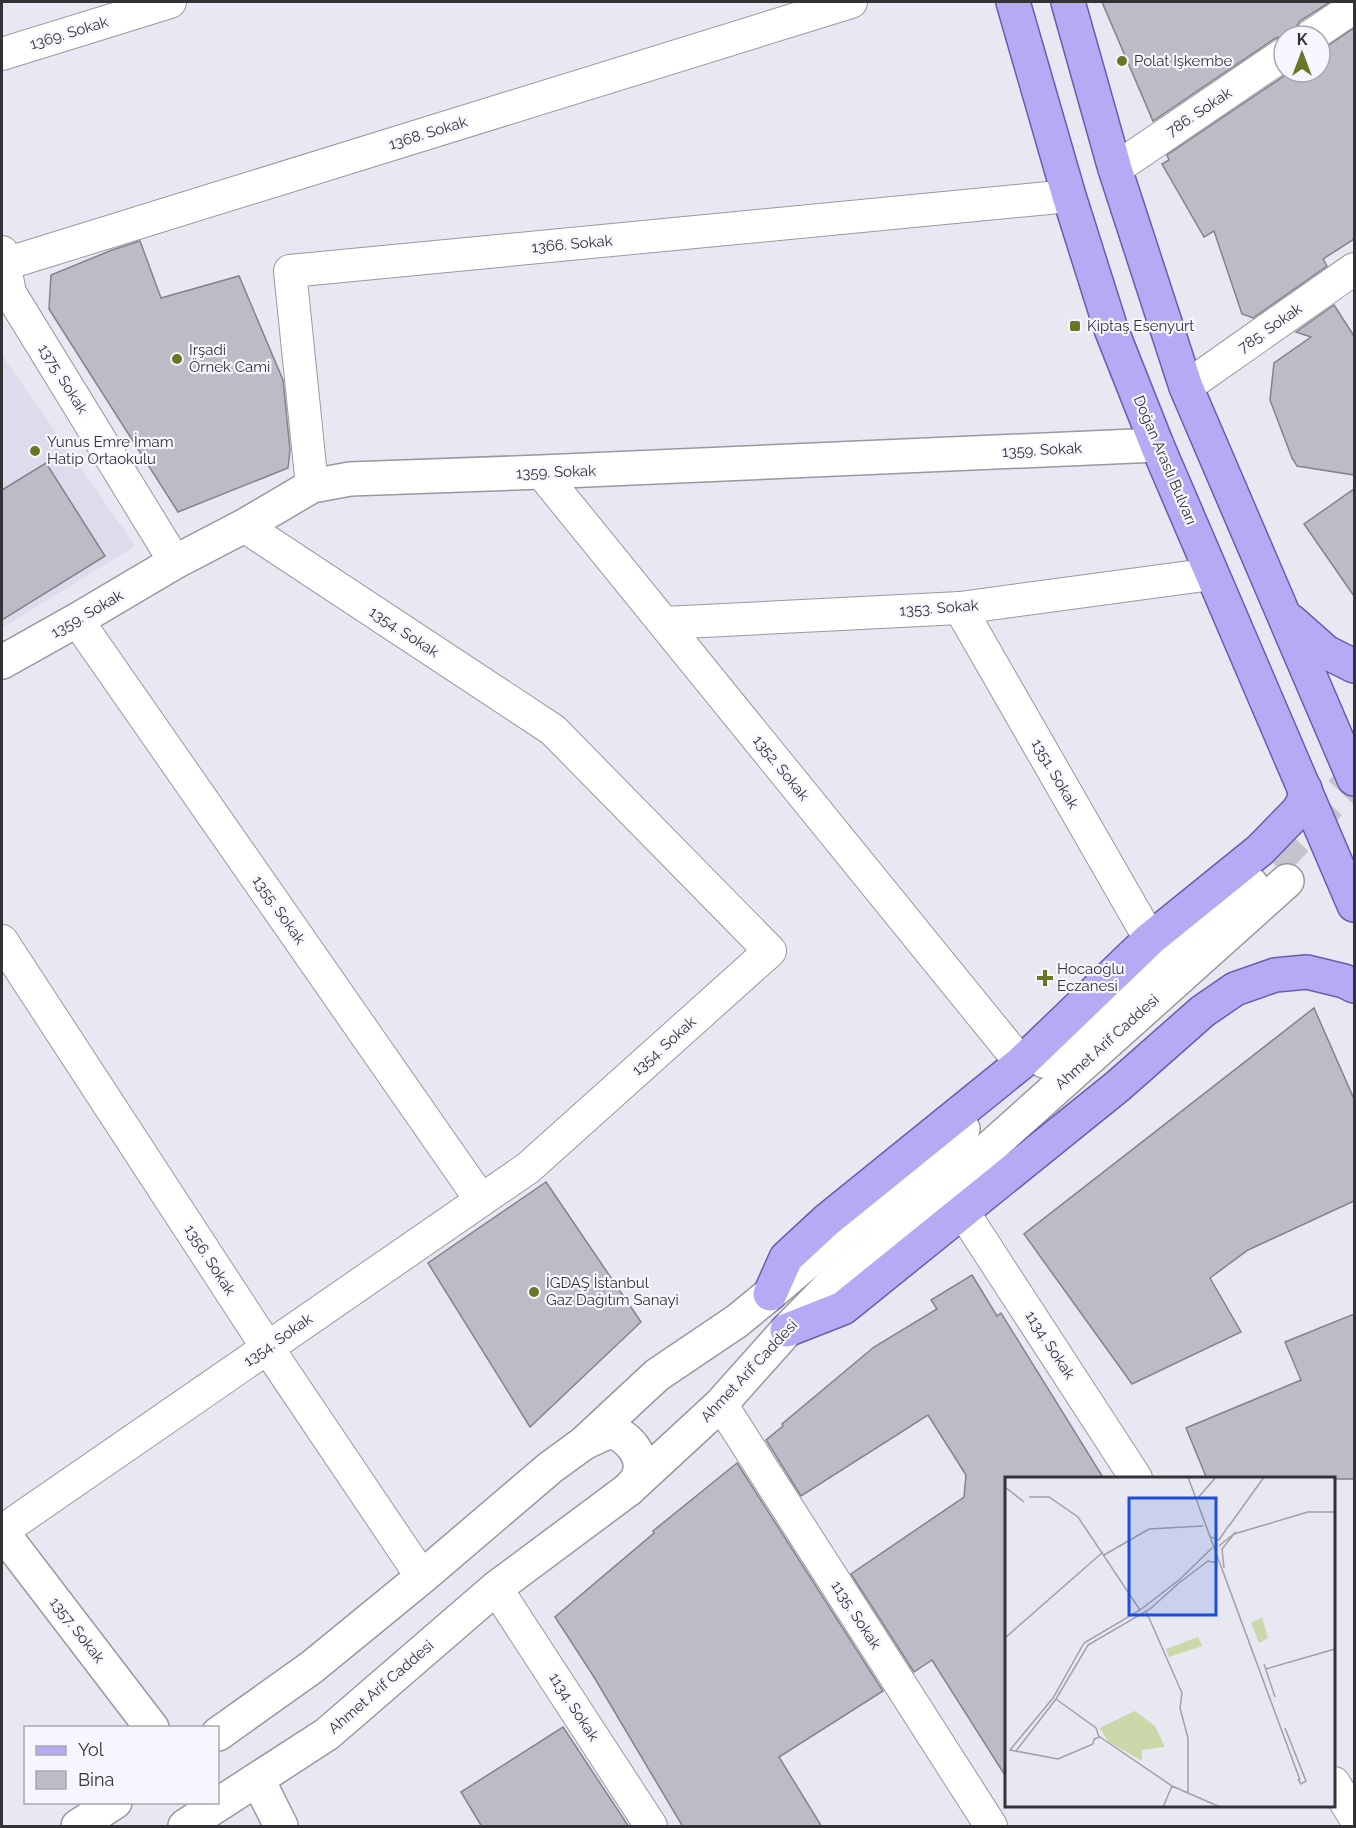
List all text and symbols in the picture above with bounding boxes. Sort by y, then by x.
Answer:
street label: 1369. Sokak [28,13,110,53]
north arrow [1272,24,1332,84]
text: K [1297,30,1308,49]
place label: Polat Işkembe [1134,52,1232,70]
marker: Polat Işkembe [1115,54,1129,68]
street label: 786. Sokak [1163,84,1235,140]
street label: 1368. Sokak [387,113,469,153]
street label: 1366. Sokak [531,231,613,257]
street label: 785. Sokak [1235,299,1305,357]
place label: Kiptaş Esenyurt [1087,317,1194,335]
marker: Kiptaş Esenyurt [1068,319,1082,333]
street label: 1375. Sokak [34,341,92,417]
place label: Irşadi Örnek Cami [189,341,270,376]
marker: Irşadi Örnek Cami [170,352,184,366]
street label: Doğan Araslı Bulvarı [1130,393,1200,527]
place label: Yunus Emre İmam Hatip Ortaokulu [47,432,173,468]
street label: 1359. Sokak [1002,439,1083,461]
marker: Yunus Emre İmam Hatip Ortaokulu [28,444,42,458]
street label: 1359. Sokak [516,462,596,482]
street label: 1359. Sokak [48,586,126,642]
street label: 1353. Sokak [899,596,979,620]
street label: 1354. Sokak [366,603,442,661]
street label: 1352. Sokak [749,732,813,804]
street label: 1351. Sokak [1028,736,1082,812]
street label: 1355. Sokak [249,872,309,948]
place label: Hocaoğlu Eczanesi [1057,960,1125,995]
marker: Hocaoğlu Eczanesi [1038,971,1052,985]
street label: Ahmet Arif Caddesi [1051,991,1163,1093]
street label: 1354. Sokak [628,1013,700,1079]
street label: 1356. Sokak [181,1221,239,1299]
place label: İGDAŞ İstanbul Gaz Dağıtım Sanayi [546,1273,679,1309]
marker: İGDAŞ İstanbul Gaz Dağıtım Sanayi [527,1285,541,1299]
street label: 1134. Sokak [1021,1307,1079,1383]
street label: 1354. Sokak [240,1310,316,1370]
street label: Ahmet Arif Caddesi [697,1316,801,1426]
inset map [1005,1477,1335,1807]
street label: 1135. Sokak [827,1577,885,1653]
street label: 1357. Sokak [46,1594,108,1666]
street label: Ahmet Arif Caddesi [325,1636,437,1738]
street label: 1134. Sokak [545,1669,603,1745]
legend [24,1726,219,1804]
text: Yol [78,1739,104,1760]
text: Bina [78,1769,114,1790]

